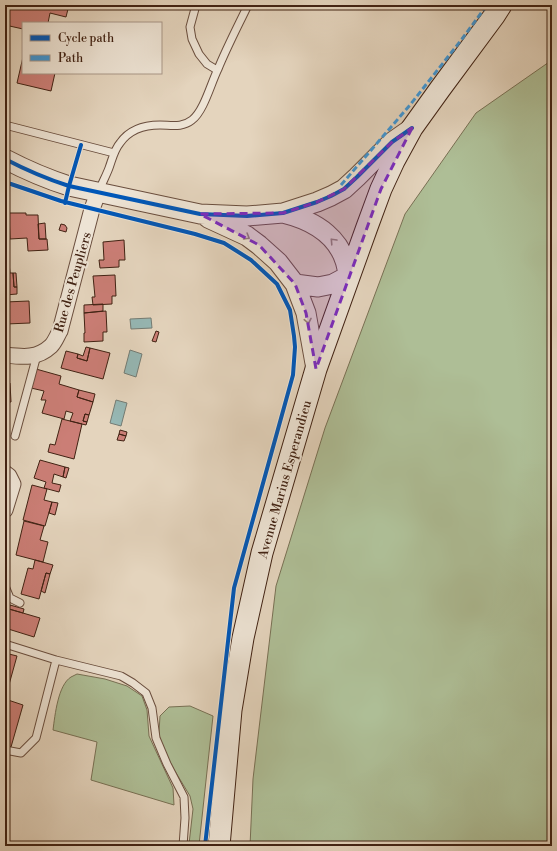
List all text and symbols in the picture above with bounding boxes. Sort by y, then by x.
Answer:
legend [22,22,162,74]
text: Cycle path [58,31,114,46]
text: Path [58,51,83,66]
street label: Rue des Peupliers [51,230,95,334]
one-way arrow [243,233,250,240]
one-way arrow [331,238,338,246]
one-way arrow [303,318,311,324]
street label: Avenue Marius Esperandieu [254,398,315,561]

